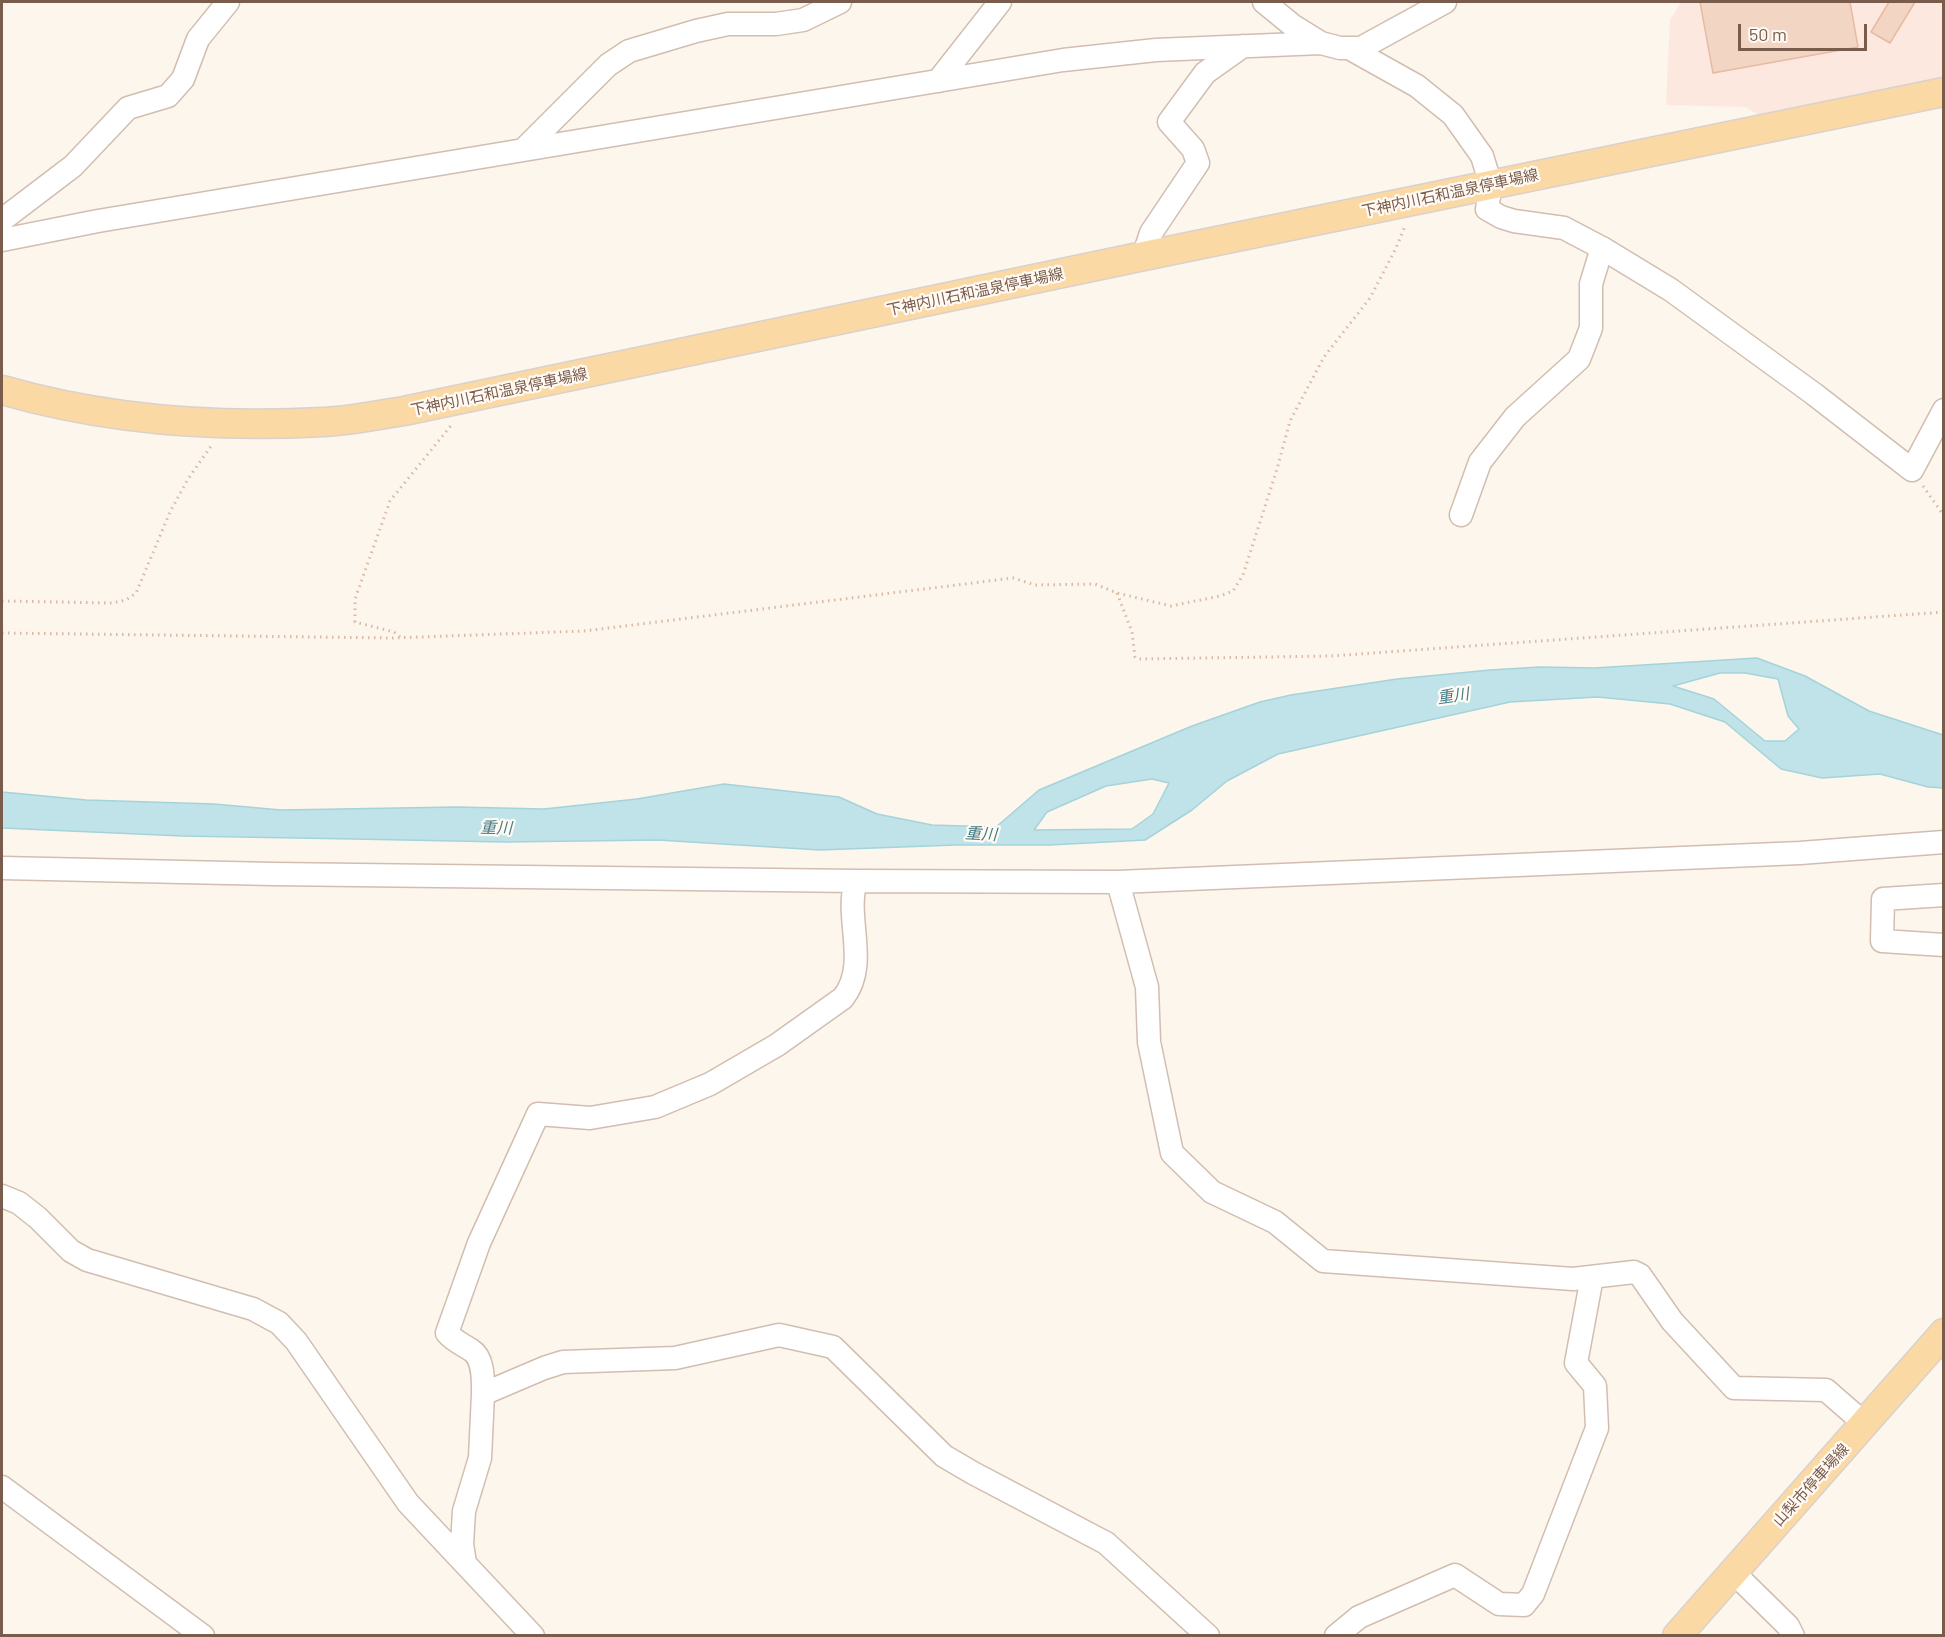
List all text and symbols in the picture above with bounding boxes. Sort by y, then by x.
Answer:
scale bar [1741,12,1870,50]
text: 50 m [1749,23,1787,45]
street label: 下神内川石和温泉停車場線 [1360,165,1540,221]
street label: 下神内川石和温泉停車場線 [885,264,1065,320]
street label: 下神内川石和温泉停車場線 [409,364,589,420]
water label: 重川 [1436,684,1470,708]
water label: 重川 [480,818,512,838]
water label: 重川 [965,824,997,844]
street label: 山梨市停車場線 [1769,1440,1853,1530]

